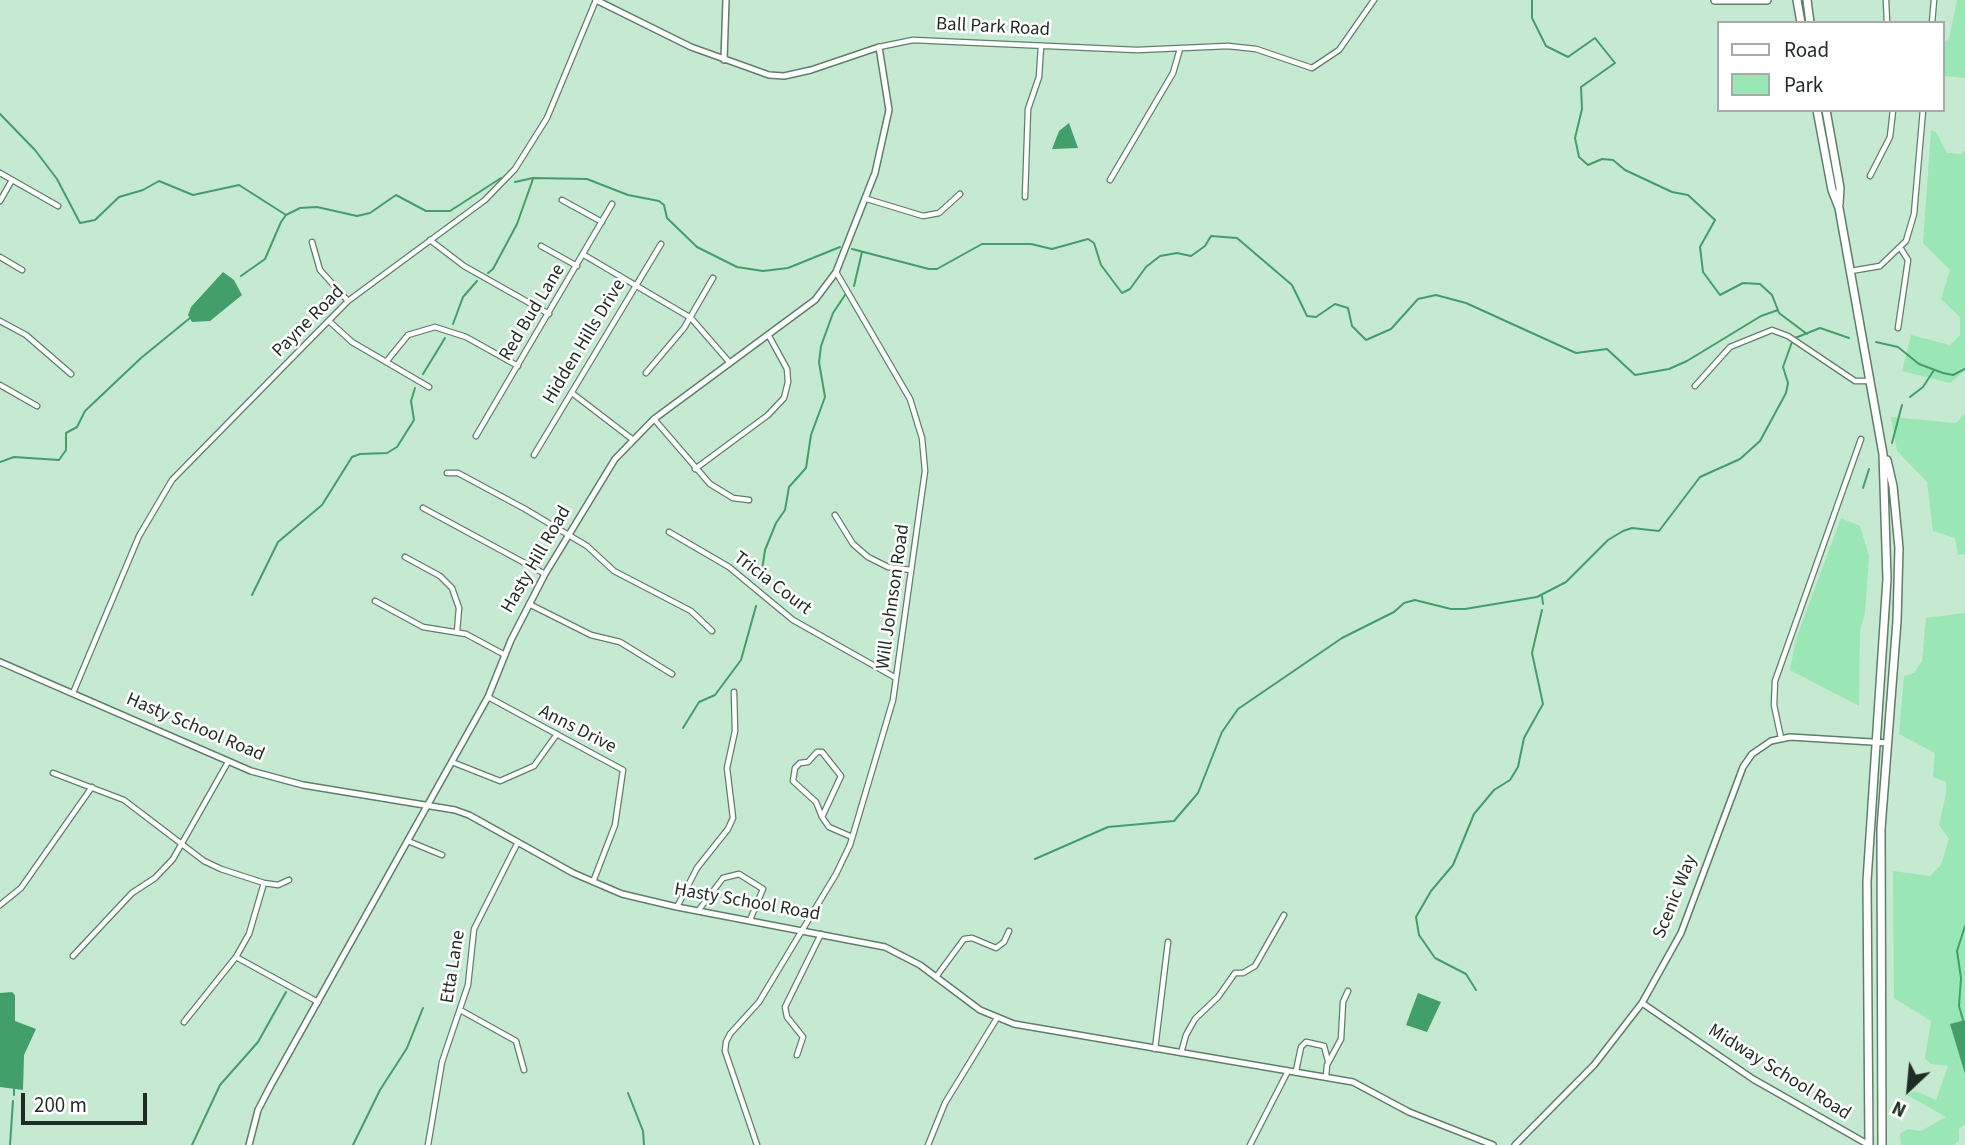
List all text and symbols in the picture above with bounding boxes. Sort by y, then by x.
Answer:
street label: Ball Park Road [935,14,1051,42]
legend [1716,21,1944,112]
text: Road [1784,35,1829,65]
text: Park [1784,70,1823,100]
street label: Red Bud Lane [495,260,571,366]
street label: Hidden Hills Drive [539,276,631,408]
street label: Payne Road [268,281,350,363]
street label: Hasty Hill Road [497,502,577,618]
street label: Will Johnson Road [873,523,915,671]
street label: Tricia Court [728,547,816,621]
street label: Hasty School Road [123,689,267,767]
street label: Anns Drive [534,701,620,759]
street label: Scenic Way [1649,852,1703,942]
street label: Hasty School Road [672,879,822,927]
street label: Etta Lane [437,929,471,1005]
street label: Midway School Road [1703,1020,1855,1126]
north arrow [1874,1054,1944,1124]
scale bar [24,1078,150,1122]
text: 200 m [34,1090,87,1120]
text: N [1888,1093,1911,1123]

